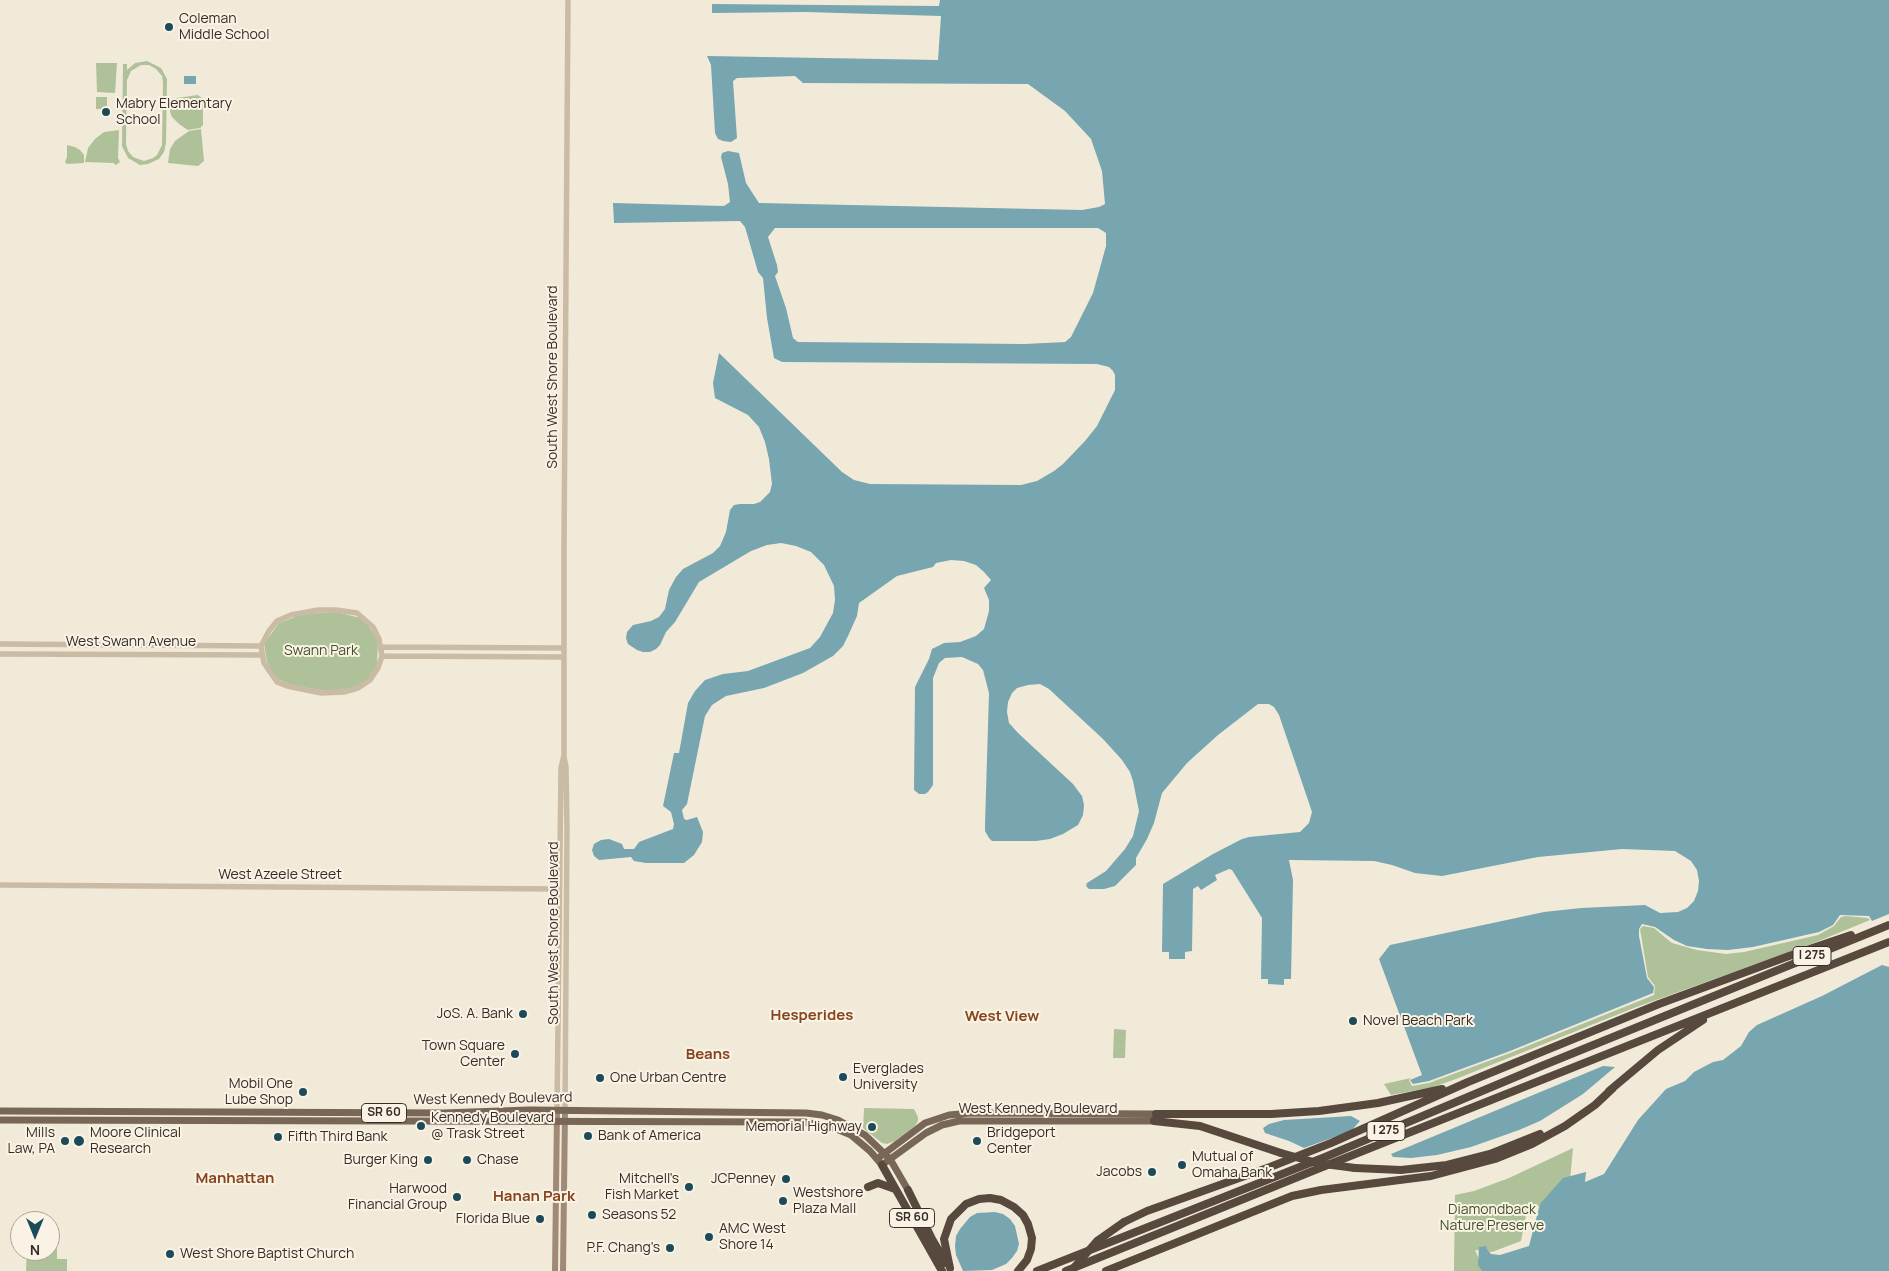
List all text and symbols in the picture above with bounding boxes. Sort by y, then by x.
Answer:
place label: Coleman Middle School [179,11,269,44]
marker: Coleman Middle School [163,21,175,33]
place label: Mabry Elementary School [116,96,232,128]
marker: Mabry Elementary School [100,106,112,118]
street label: South West Shore Boulevard [545,285,561,469]
street label: West Swann Avenue [66,634,196,650]
park label: Swann Park [284,643,358,659]
street label: South West Shore Boulevard [546,841,562,1025]
street label: West Azeele Street [218,867,342,883]
road number: I 275 [1793,946,1831,966]
place label: JoS. A. Bank [437,1006,513,1022]
district label: Hesperides [771,1007,853,1025]
marker: JoS. A. Bank [517,1008,529,1020]
district label: West View [965,1008,1039,1026]
place label: Novel Beach Park [1363,1013,1473,1029]
marker: Novel Beach Park [1347,1015,1359,1027]
place label: Town Square Center [422,1038,505,1070]
district label: Beans [686,1046,730,1064]
marker: Town Square Center [509,1048,521,1060]
place label: Everglades University [853,1061,924,1094]
place label: One Urban Centre [610,1070,726,1086]
marker: Everglades University [837,1071,849,1083]
marker: One Urban Centre [594,1072,606,1084]
place label: Mobil One Lube Shop [225,1076,293,1108]
marker: Mobil One Lube Shop [297,1086,309,1098]
street label: West Kennedy Boulevard [413,1089,573,1109]
street label: West Kennedy Boulevard [958,1101,1118,1117]
road number: SR 60 [362,1104,406,1122]
place label: Kennedy Boulevard @ Trask Street [431,1110,554,1142]
place label: Memorial Highway [745,1119,862,1135]
marker: Kennedy Boulevard @ Trask Street [415,1120,427,1132]
marker: Memorial Highway [866,1121,878,1133]
road number: I 275 [1367,1122,1405,1140]
place label: Mills Law, PA [8,1125,55,1158]
place label: Moore Clinical Research [90,1125,181,1158]
place label: Bridgeport Center [987,1125,1056,1158]
place label: Bank of America [598,1128,701,1144]
place label: Fifth Third Bank [288,1129,388,1145]
marker: Bank of America [582,1130,594,1142]
marker: Fifth Third Bank [272,1131,284,1143]
marker: Moore Clinical Research [72,1134,86,1148]
marker: Mills Law, PA [59,1135,71,1147]
marker: Bridgeport Center [971,1135,983,1147]
place label: Mutual of Omaha Bank [1192,1149,1272,1182]
place label: Burger King [344,1152,418,1168]
place label: Chase [477,1152,519,1168]
marker: Burger King [422,1154,434,1166]
marker: Chase [461,1154,473,1166]
marker: Mutual of Omaha Bank [1176,1159,1188,1171]
place label: Jacobs [1096,1164,1142,1180]
marker: Jacobs [1146,1166,1158,1178]
district label: Manhattan [196,1170,274,1188]
place label: Mitchell's Fish Market [605,1171,679,1204]
place label: JCPenney [711,1171,776,1187]
marker: JCPenney [780,1173,792,1185]
place label: Harwood Financial Group [348,1181,447,1214]
marker: Mitchell's Fish Market [683,1181,695,1193]
place label: Westshore Plaza Mall [793,1185,863,1218]
district label: Hanan Park [493,1188,575,1206]
marker: Harwood Financial Group [451,1191,463,1203]
marker: Westshore Plaza Mall [777,1195,789,1207]
park label: Diamondback Nature Preserve [1440,1202,1544,1234]
place label: Seasons 52 [602,1207,676,1223]
road number: SR 60 [890,1208,934,1228]
marker: Seasons 52 [586,1209,598,1221]
north arrow [10,1211,60,1261]
place label: Florida Blue [456,1211,530,1227]
marker: Florida Blue [534,1213,546,1225]
place label: AMC West Shore 14 [719,1221,786,1254]
marker: AMC West Shore 14 [703,1231,715,1243]
place label: P.F. Chang's [587,1240,660,1256]
text: N [30,1241,40,1260]
marker: P.F. Chang's [664,1242,676,1254]
place label: West Shore Baptist Church [180,1246,354,1262]
marker: West Shore Baptist Church [164,1248,176,1260]

